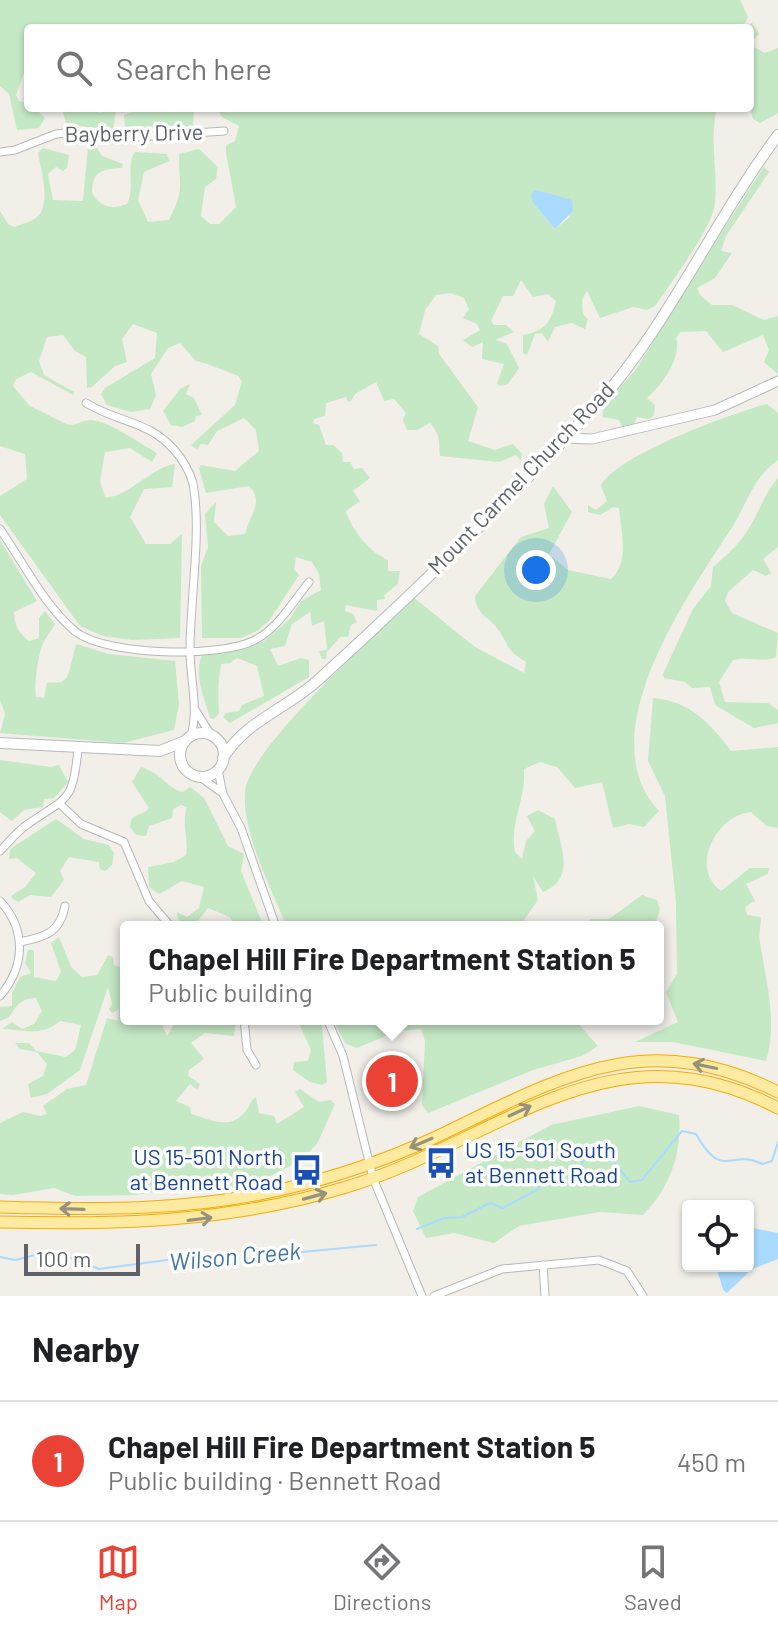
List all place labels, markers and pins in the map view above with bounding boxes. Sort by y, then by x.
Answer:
pin: 1 [366,1051,418,1111]
place label: US 15-501 South at Bennett Road [465,1136,618,1187]
place label: US 15-501 North at Bennett Road [130,1143,283,1194]
bus stop icon: US 15-501 South at Bennett Road [424,1146,458,1180]
bus stop icon: US 15-501 North at Bennett Road [290,1153,324,1187]

